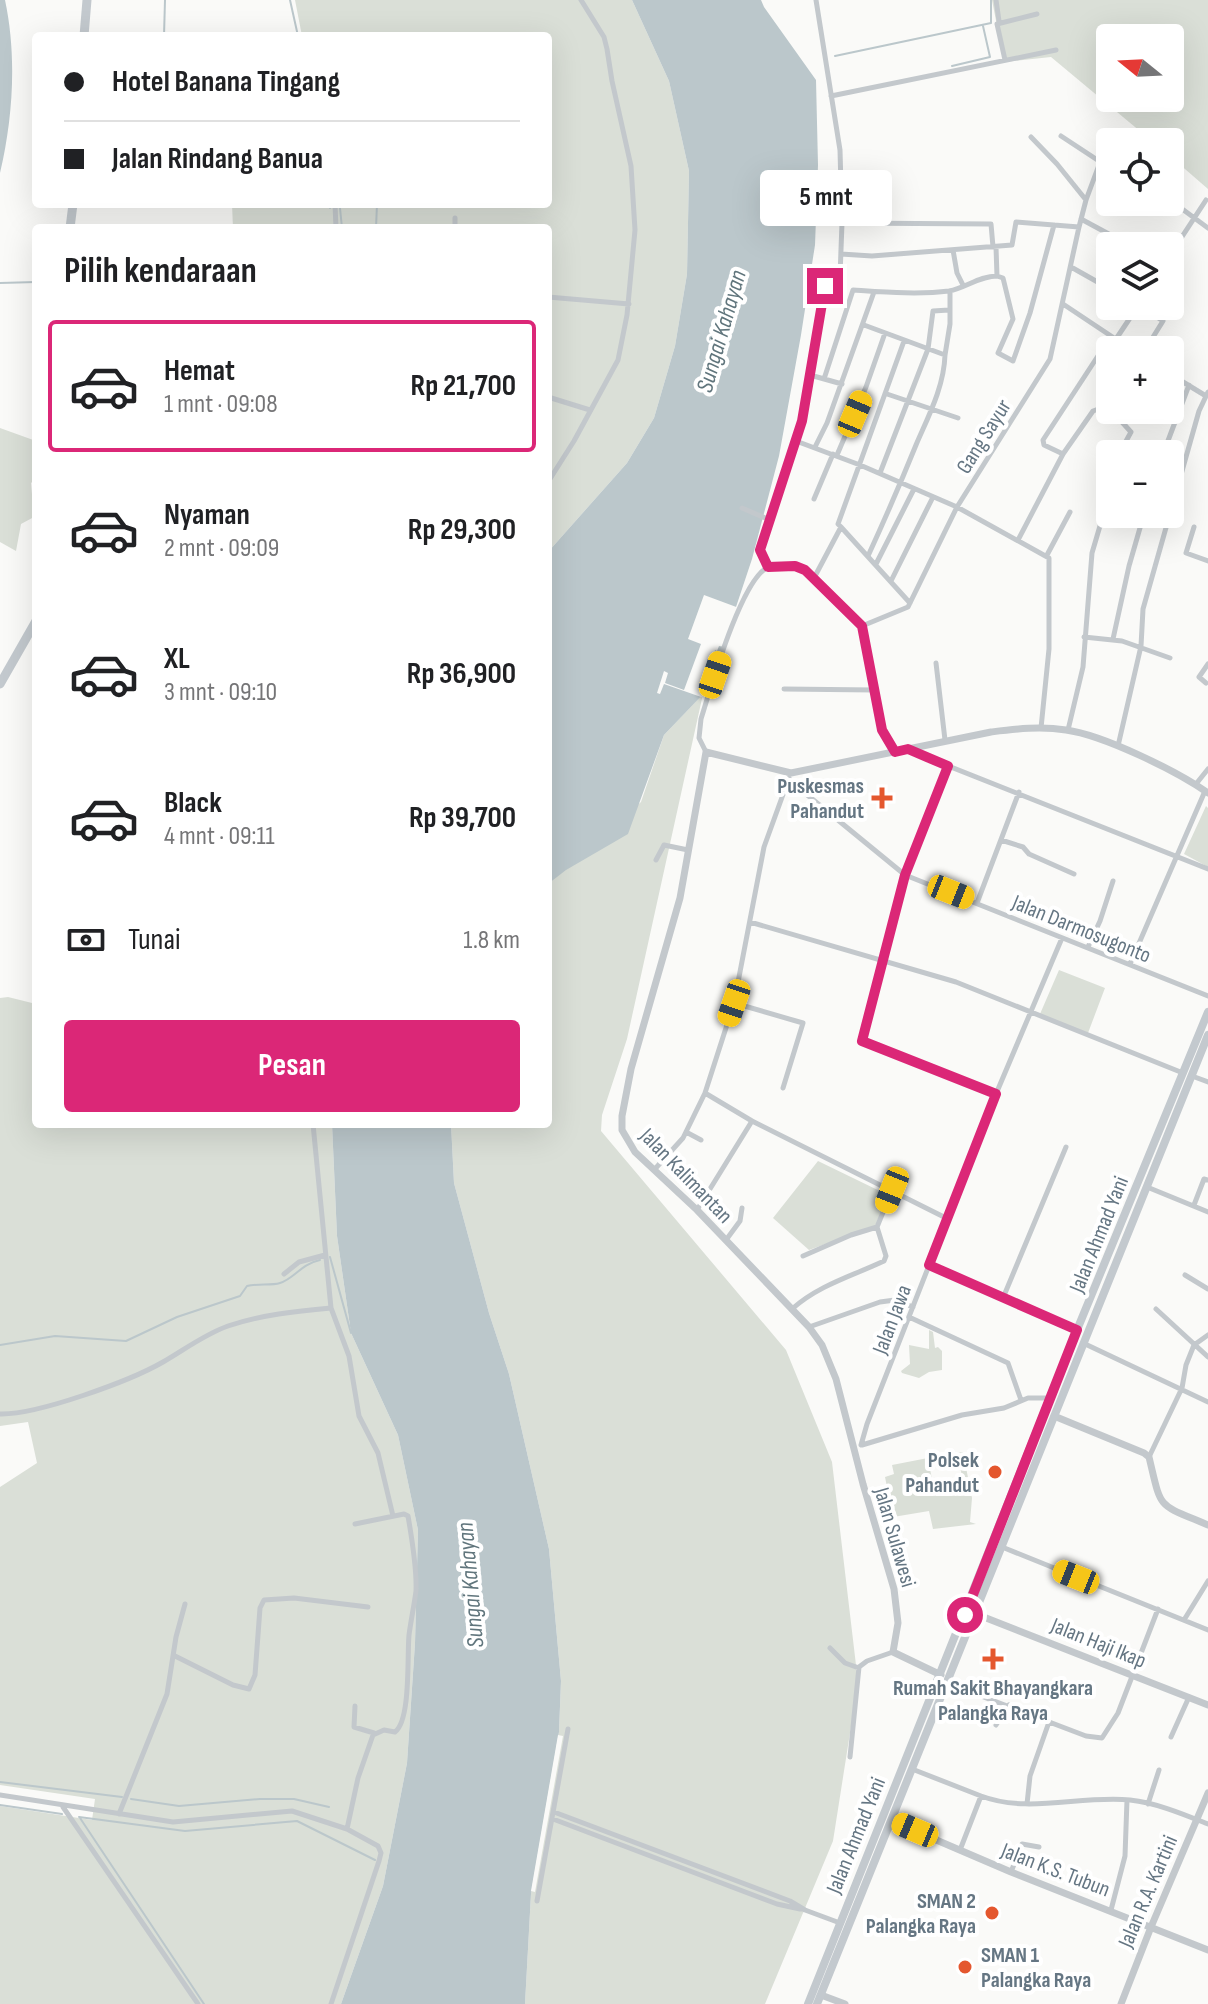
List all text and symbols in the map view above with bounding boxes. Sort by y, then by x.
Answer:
north arrow [1096,24,1184,112]
map controls [1096,24,1184,528]
text: Hotel Banana Tingang [112,64,340,100]
button: locate [1096,128,1184,216]
text: Jalan Rindang Banua [112,141,323,177]
callout: 5 mnt [759,170,891,226]
text: 5 mnt [800,182,853,213]
button: layers [1096,232,1184,320]
text: Pilih kendaraan [64,250,257,293]
water label: Sungai Kahayan [690,267,753,396]
route end [807,268,843,304]
button: + [1096,336,1184,424]
icon: car [68,350,140,422]
text: Hemat [164,353,235,389]
text: Rp 21,700 [411,368,516,404]
car [835,387,875,441]
text: 1 mnt · 09:08 [164,389,278,420]
street label: Gang Sayur [951,395,1018,479]
button: − [1096,440,1184,528]
icon: car [68,494,140,566]
text: Nyaman [164,497,250,533]
text: Rp 29,300 [408,512,516,548]
text: 2 mnt · 09:09 [164,533,279,564]
icon: car [68,638,140,710]
text: XL [164,641,190,677]
car [696,648,734,702]
text: Rp 36,900 [407,656,516,692]
text: 3 mnt · 09:10 [164,677,277,708]
place label: Puskesmas Pahandut [777,773,864,825]
icon: car [68,782,140,854]
text: Black [164,785,222,821]
marker: Puskesmas Pahandut [871,787,893,809]
text: Rp 39,700 [409,800,516,836]
text: 4 mnt · 09:11 [164,821,275,852]
car [924,872,978,912]
street label: Jalan Darmosugonto [1007,889,1155,970]
icon: cash [64,918,108,962]
text: Tunai [128,922,181,958]
text: 1.8 km [463,925,520,956]
car [715,976,753,1030]
button: Pesan [64,1020,520,1112]
street label: Jalan Kalimantan [633,1122,738,1229]
car [872,1163,912,1217]
street label: Jalan Ahmad Yani [1063,1172,1135,1298]
street label: Jalan Jawa [867,1281,918,1359]
place label: Polsek Pahandut [905,1447,980,1499]
marker: Polsek Pahandut [986,1463,1004,1481]
street label: Jalan Sulawesi [867,1483,922,1590]
water label: Sungai Kahayan [451,1521,490,1649]
car [1049,1557,1103,1597]
route start [947,1597,983,1633]
street label: Jalan Haji Ikap [1046,1612,1150,1675]
marker: Rumah Sakit Bhayangkara Palangka Raya [982,1648,1004,1670]
place label: Rumah Sakit Bhayangkara Palangka Raya [893,1675,1093,1727]
street label: Jalan Ahmad Yani [820,1773,892,1899]
car [888,1810,942,1850]
street label: Jalan R.A. Kartini [1112,1831,1184,1953]
street label: Jalan K.S. Tubun [996,1837,1114,1903]
place label: SMAN 2 Palangka Raya [866,1888,976,1940]
marker: SMAN 2 Palangka Raya [983,1904,1001,1922]
place label: SMAN 1 Palangka Raya [981,1942,1091,1994]
marker: SMAN 1 Palangka Raya [956,1958,974,1976]

